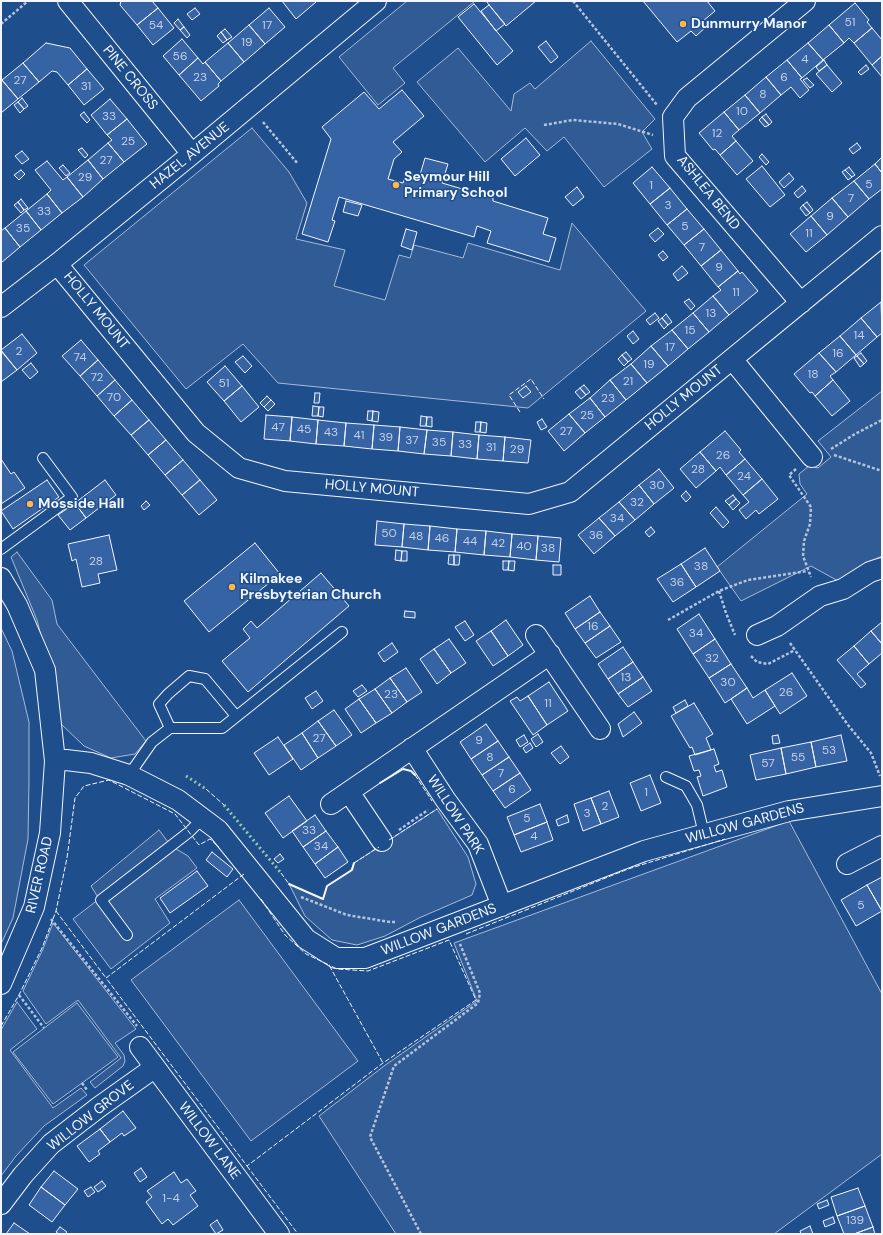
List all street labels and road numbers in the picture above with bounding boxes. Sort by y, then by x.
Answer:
street label: PINE CROSS [99,42,161,114]
street label: HAZEL AVENUE [147,119,233,193]
street label: ASHLEA BEND [673,152,743,234]
street label: HOLLY MOUNT [60,269,132,353]
street label: HOLLY MOUNT [642,362,726,434]
street label: HOLLY MOUNT [324,476,420,502]
street label: WILLOW PARK [423,772,487,858]
street label: WILLOW GARDENS [684,800,806,848]
street label: RIVER ROAD [23,835,57,915]
street label: WILLOW GARDENS [379,900,499,960]
street label: WILLOW GROVE [44,1077,138,1155]
street label: WILLOW LANE [174,1099,244,1183]

